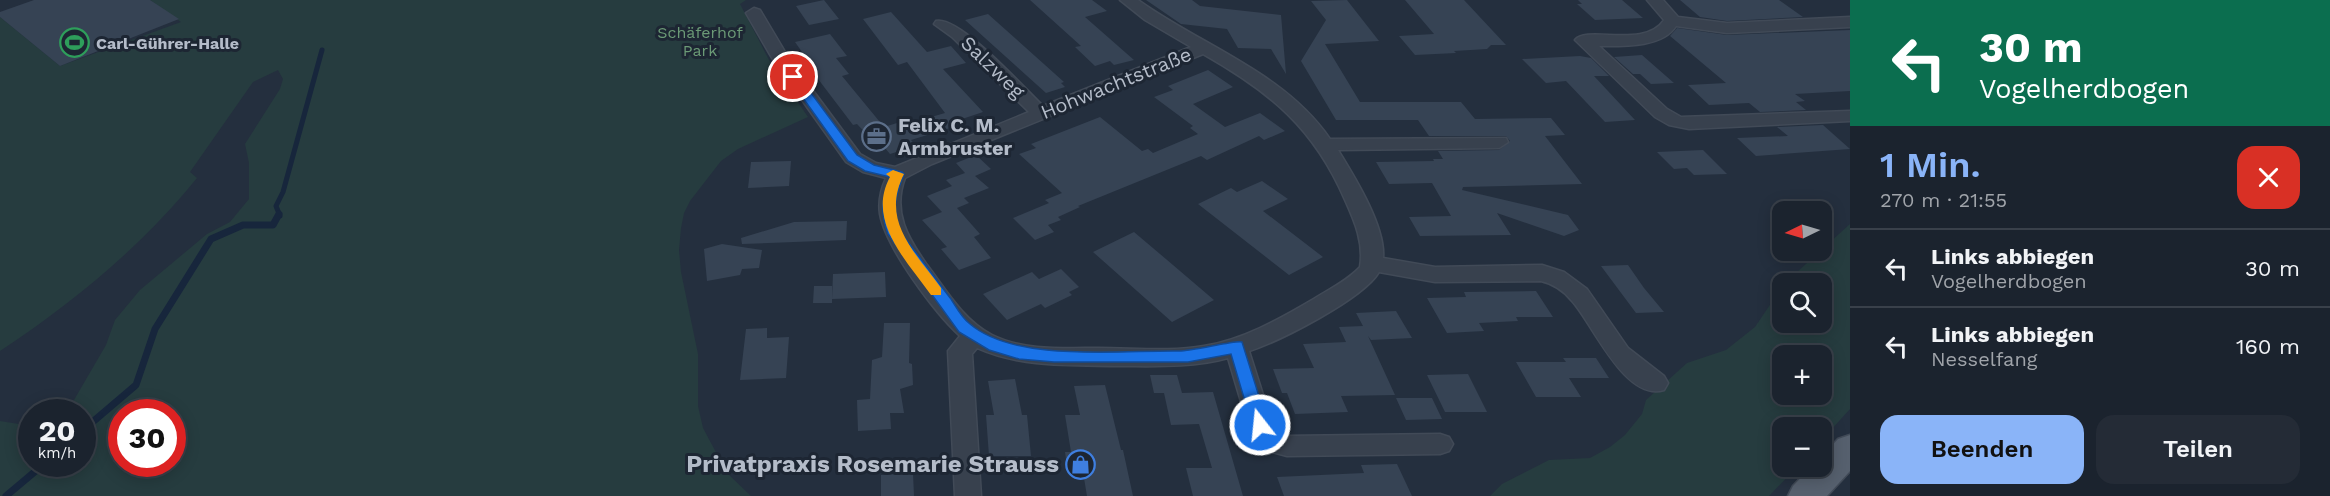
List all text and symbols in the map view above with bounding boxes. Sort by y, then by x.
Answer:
park label: Schäferhof Park [657,23,743,60]
text: 30 m [1979,23,2083,72]
icon: left [1880,24,1958,102]
sports icon: Carl-Gührer-Halle [59,27,91,59]
street label: Salzweg [956,31,1030,103]
place label: Carl-Gührer-Halle [96,34,239,53]
street label: Hohwachtstraße [1037,42,1195,124]
pin [767,51,818,102]
icon: arrive [776,60,809,93]
text: Vogelherdbogen [1979,73,2189,105]
place label: Felix C. M. Armbruster [898,113,1012,160]
office icon: Felix C. M. Armbruster [861,121,893,153]
text: 1 Min. [1880,144,1981,186]
button: close [2237,146,2300,209]
text: 270 m · 21:55 [1880,188,2007,212]
north arrow [1772,201,1832,261]
map controls [1772,201,1832,477]
text: Links abbiegen [1931,244,2094,269]
icon: left [1880,252,1913,285]
text: 30 m [2245,256,2300,281]
text: Vogelherdbogen [1931,269,2087,293]
button: search [1772,273,1832,333]
text: Links abbiegen [1931,322,2094,347]
icon: left [1880,330,1913,363]
text: 160 m [2236,334,2300,359]
button: + [1772,345,1832,405]
text: Nesselfang [1931,347,2037,371]
position arrow [1228,393,1292,457]
speed limit sign: 30 [108,399,186,477]
text: 20 [38,413,76,448]
button: Beenden [1880,415,2084,484]
button: Teilen [2096,415,2300,484]
button: − [1772,417,1832,477]
text: km/h [38,444,76,462]
shop icon: Privatpraxis Rosemarie Strauss [1064,448,1096,480]
place label: Privatpraxis Rosemarie Strauss [686,450,1059,478]

